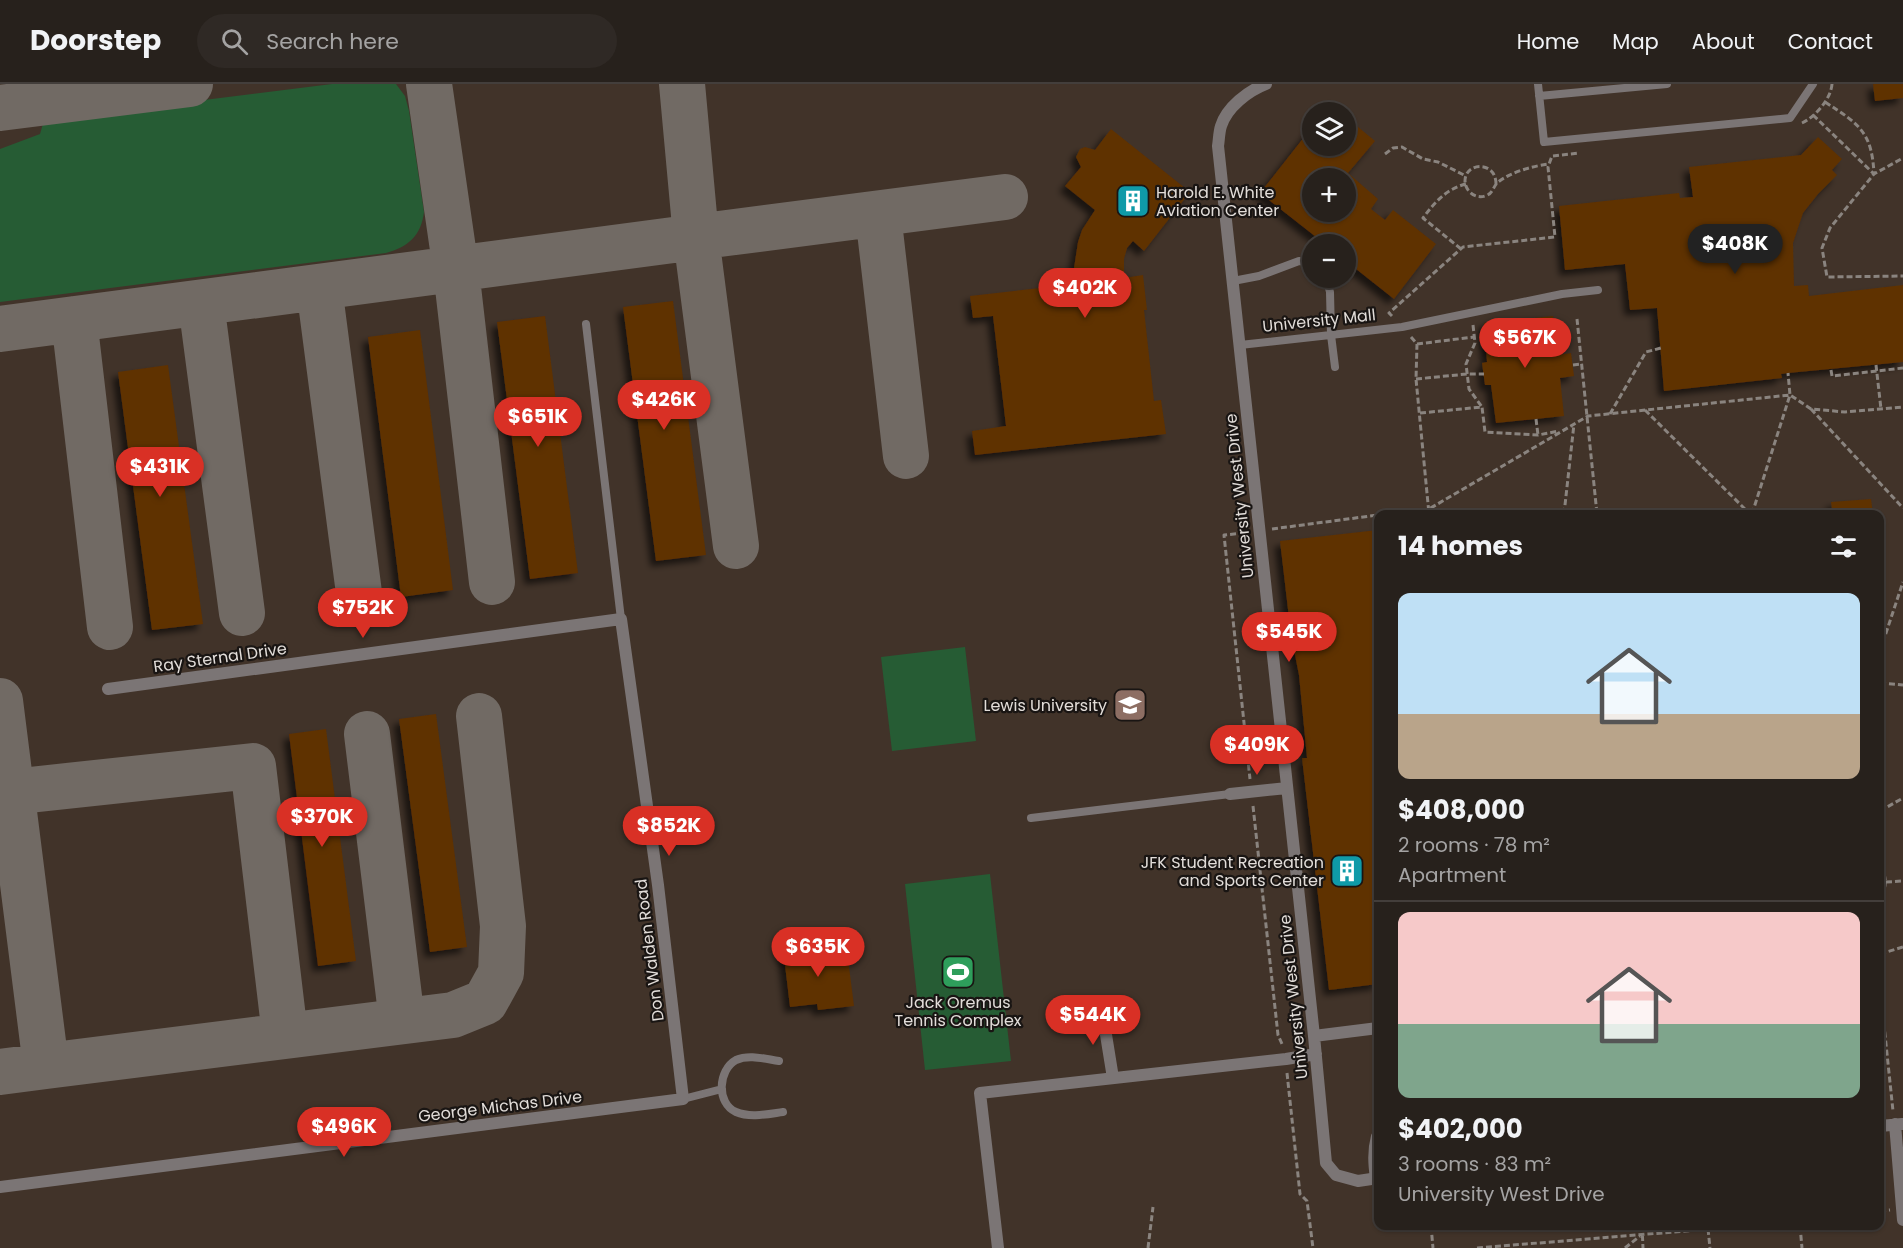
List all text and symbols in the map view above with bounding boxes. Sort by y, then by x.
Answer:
search box [197,14,617,68]
text: Doorstep [30,21,161,60]
icon: search [218,25,251,58]
text: Search here [266,26,399,57]
text: Home [1517,27,1579,56]
text: Map [1612,27,1659,56]
text: About [1692,27,1755,56]
text: Contact [1788,27,1873,56]
map controls [1302,102,1356,288]
button: layers [1302,102,1356,156]
button: + [1302,168,1356,222]
place label: Harold E. White Aviation Center [1156,181,1279,222]
building icon: Harold E. White Aviation Center [1115,183,1151,219]
pin: $408K [1693,224,1777,275]
text: $408K [1702,229,1768,257]
button: − [1302,234,1356,288]
pin: $402K [1043,268,1127,319]
text: $402K [1052,273,1118,301]
street label: University Mall [1261,303,1377,338]
pin: $567K [1483,318,1567,369]
text: $567K [1493,323,1557,351]
pin: $426K [622,380,706,431]
text: $426K [632,385,696,413]
pin: $651K [496,397,580,448]
text: $651K [508,402,568,430]
street label: University West Drive [1219,412,1260,579]
pin: $431K [118,447,202,498]
text: $431K [130,452,190,480]
text: 14 homes [1398,528,1523,564]
icon: filters [1827,530,1860,563]
pin: $752K [321,588,405,639]
text: $752K [332,593,394,621]
pin: $545K [1247,612,1331,663]
text: $545K [1256,617,1322,645]
icon: home [1575,632,1683,740]
street label: Ray Sternal Drive [152,637,288,678]
school or university icon: Lewis University [1112,687,1148,723]
place label: Lewis University [984,694,1107,717]
pin: $409K [1215,725,1299,776]
text: $409K [1224,730,1290,758]
text: $408,000 [1398,792,1525,828]
pin: $370K [280,797,364,848]
text: $370K [291,802,353,830]
pin: $852K [627,806,711,857]
text: $852K [637,811,701,839]
text: 2 rooms · 78 m² [1398,831,1550,859]
place label: JFK Student Recreation and Sports Center [1141,851,1324,892]
building icon: JFK Student Recreation and Sports Center [1329,853,1365,889]
text: Apartment [1398,861,1506,889]
street label: Don Walden Road [629,877,670,1022]
street label: University West Drive [1273,913,1314,1080]
pin: $635K [776,927,860,978]
text: $635K [786,932,850,960]
icon: home [1575,951,1683,1059]
sports icon: Jack Oremus Tennis Complex [940,954,976,990]
place label: Jack Oremus Tennis Complex [894,991,1022,1032]
pin: $544K [1051,995,1135,1046]
text: $544K [1059,1000,1127,1028]
street label: George Michas Drive [417,1085,583,1128]
pin: $496K [302,1107,386,1158]
text: $402,000 [1398,1111,1523,1147]
text: $496K [311,1112,377,1140]
text: 3 rooms · 83 m² [1398,1150,1551,1178]
text: University West Drive [1398,1180,1605,1208]

